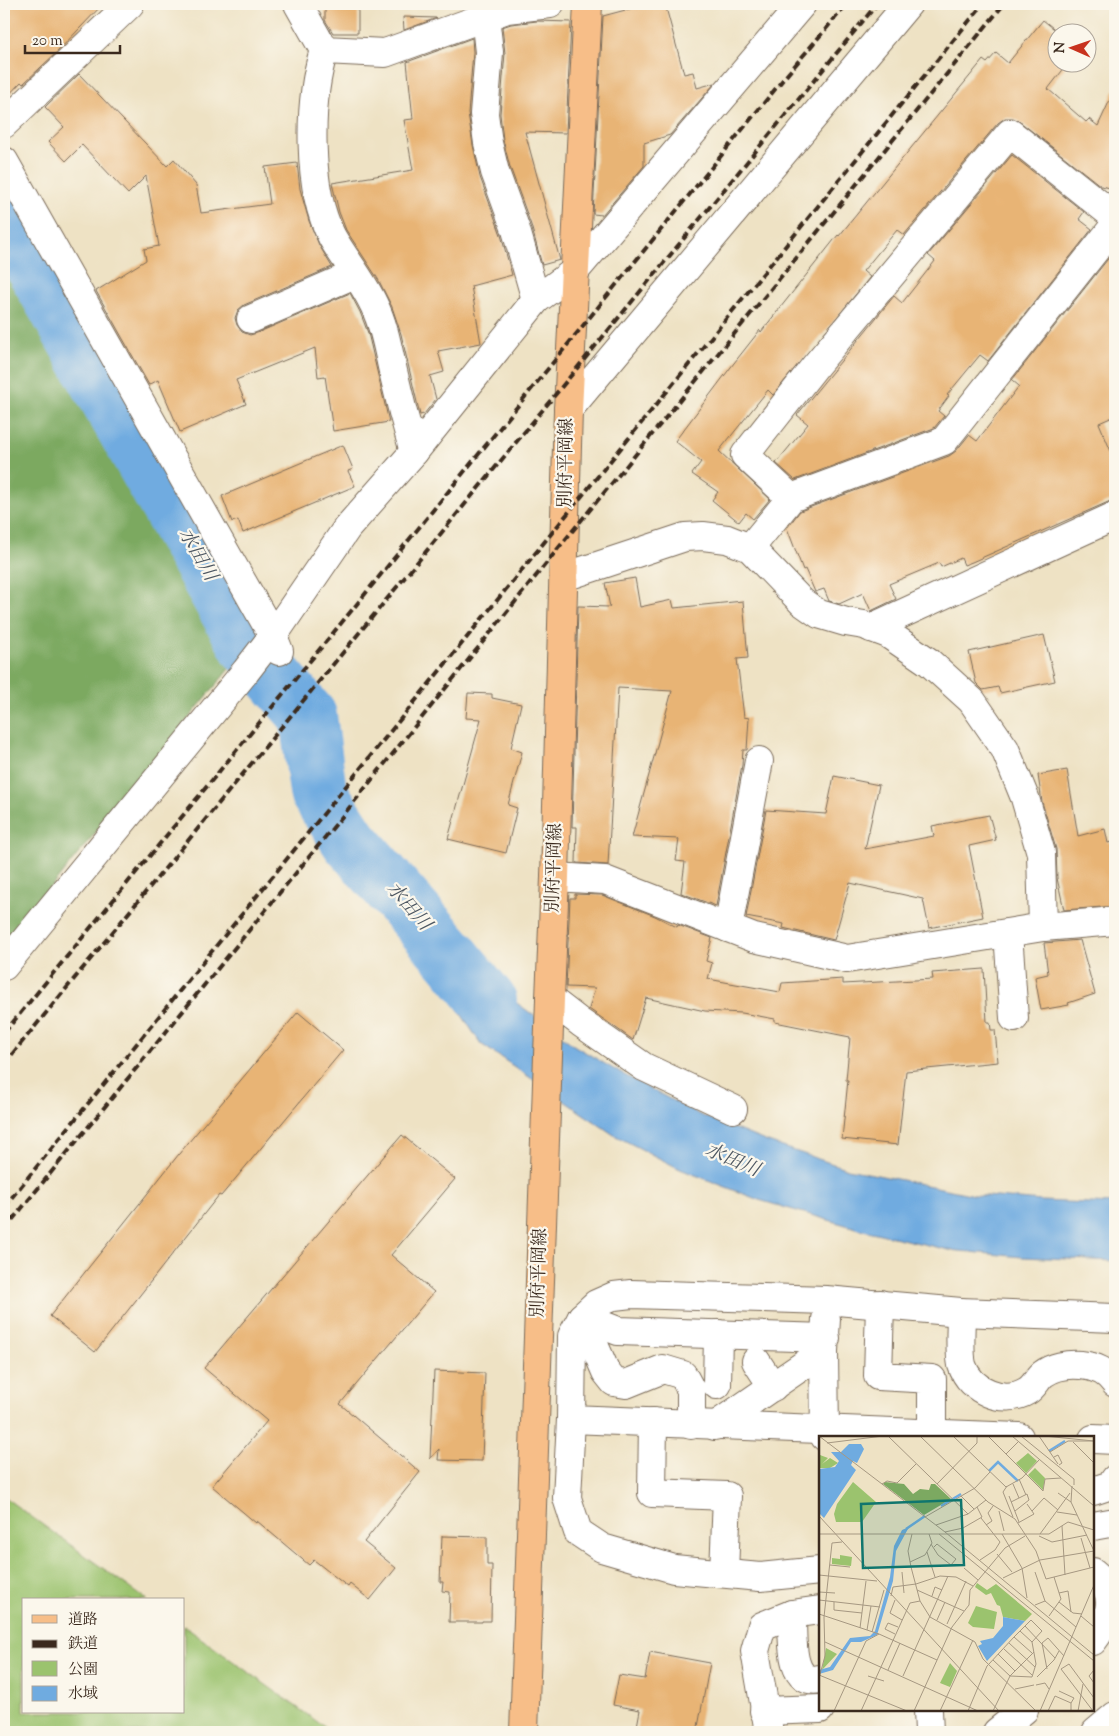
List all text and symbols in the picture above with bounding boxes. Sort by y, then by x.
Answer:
scale bar [25,22,120,54]
north arrow [1046,22,1096,72]
text: 20 m [32,31,63,52]
text: N [1051,42,1071,54]
street label: 別府平岡線 [553,418,581,508]
water label: 水田川 [171,524,224,588]
street label: 別府平岡線 [540,823,570,913]
water label: 水田川 [379,877,438,939]
water label: 水田川 [700,1137,765,1185]
street label: 別府平岡線 [525,1228,555,1318]
inset map [819,1436,1094,1711]
legend [22,1598,185,1714]
text: 道路 [68,1610,98,1631]
text: 鉄道 [68,1634,98,1655]
text: 公園 [68,1660,98,1681]
text: 水域 [68,1684,98,1705]

